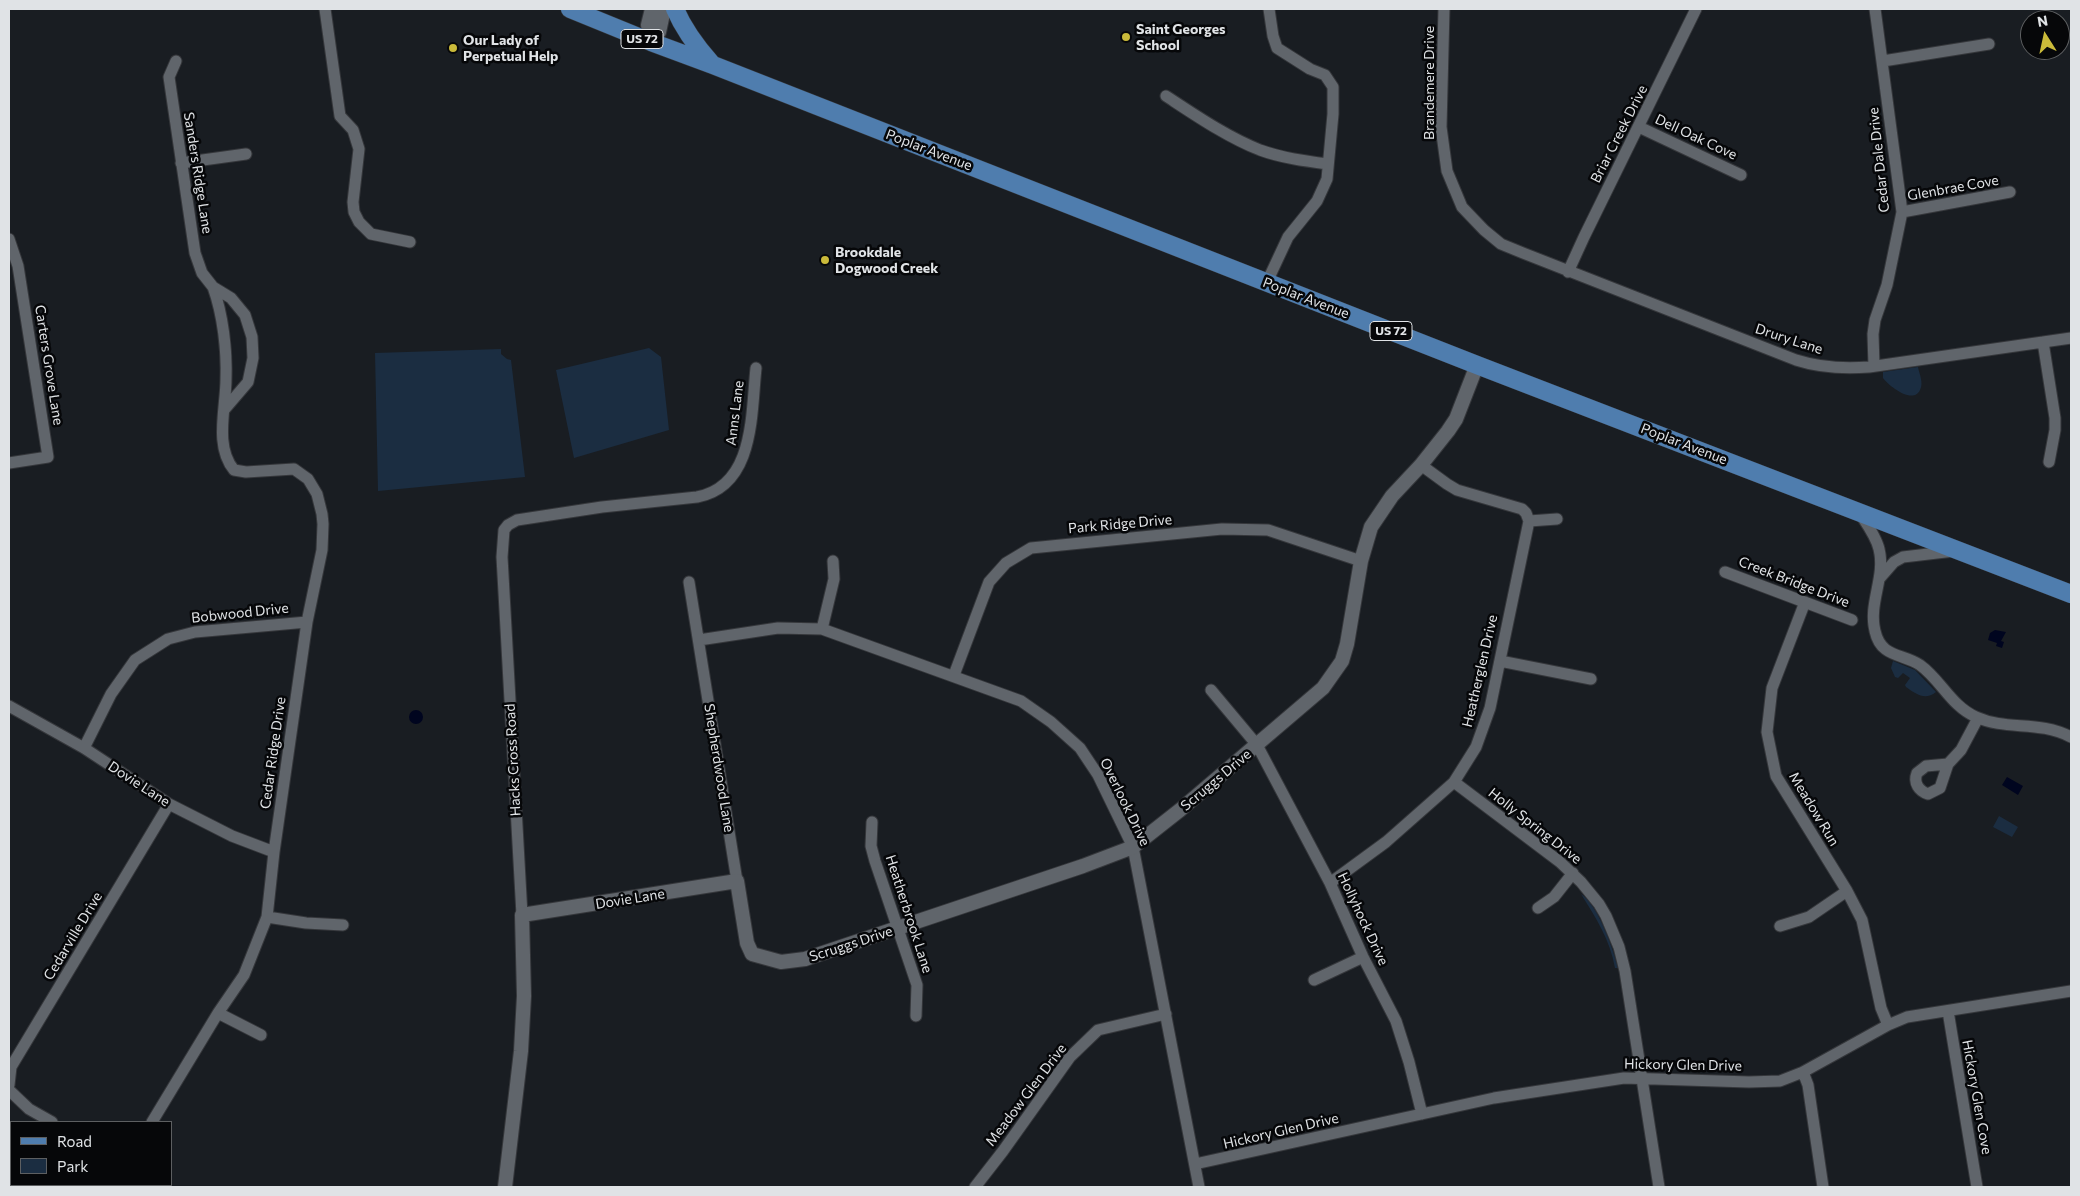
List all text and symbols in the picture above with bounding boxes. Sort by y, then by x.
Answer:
north arrow [2020,10,2070,60]
text: N [2036,11,2049,30]
place label: Saint Georges School [1136,21,1226,54]
street label: Brandemere Drive [1421,26,1437,140]
road number: US 72 [621,30,663,48]
marker: Saint Georges School [1120,31,1132,43]
place label: Our Lady of Perpetual Help [463,32,558,64]
marker: Our Lady of Perpetual Help [447,42,459,54]
street label: Briar Creek Drive [1587,82,1651,186]
street label: Cedar Dale Drive [1865,107,1893,213]
street label: Sanders Ridge Lane [180,111,216,235]
street label: Dell Oak Cove [1652,111,1740,163]
street label: Poplar Avenue [884,126,974,174]
street label: Glenbrae Cove [1906,172,2000,204]
place label: Brookdale Dogwood Creek [835,244,938,276]
marker: Brookdale Dogwood Creek [819,254,831,266]
street label: Poplar Avenue [1261,274,1351,322]
street label: Carters Grove Lane [31,304,67,426]
street label: Drury Lane [1753,320,1825,358]
road number: US 72 [1370,322,1412,341]
street label: Anns Lane [723,379,747,447]
street label: Poplar Avenue [1639,420,1729,468]
street label: Park Ridge Drive [1067,511,1173,537]
street label: Creek Bridge Drive [1736,553,1852,611]
street label: Bobwood Drive [190,600,290,626]
street label: Heatherglen Drive [1459,613,1501,729]
street label: Cedar Ridge Drive [257,696,289,810]
street label: Hacks Cross Road [502,703,524,817]
street label: Shepherdwood Lane [701,703,737,833]
street label: Scruggs Drive [1177,746,1255,814]
street label: Overlook Drive [1096,755,1154,849]
street label: Dovie Lane [105,758,173,810]
street label: Meadow Run [1785,769,1843,849]
street label: Holly Spring Drive [1485,784,1585,868]
street label: Heatherbrook Lane [882,853,936,975]
street label: Hollyhock Drive [1334,870,1392,968]
street label: Dovie Lane [594,885,666,913]
street label: Cedarville Drive [40,889,106,983]
street label: Scruggs Drive [807,923,895,965]
street label: Hickory Glen Cove [1959,1038,1995,1156]
street label: Meadow Glen Drive [982,1040,1070,1150]
street label: Hickory Glen Drive [1624,1056,1742,1074]
street label: Hickory Glen Drive [1222,1110,1340,1152]
legend [10,1121,172,1186]
text: Road [57,1132,92,1150]
text: Park [57,1157,88,1175]

